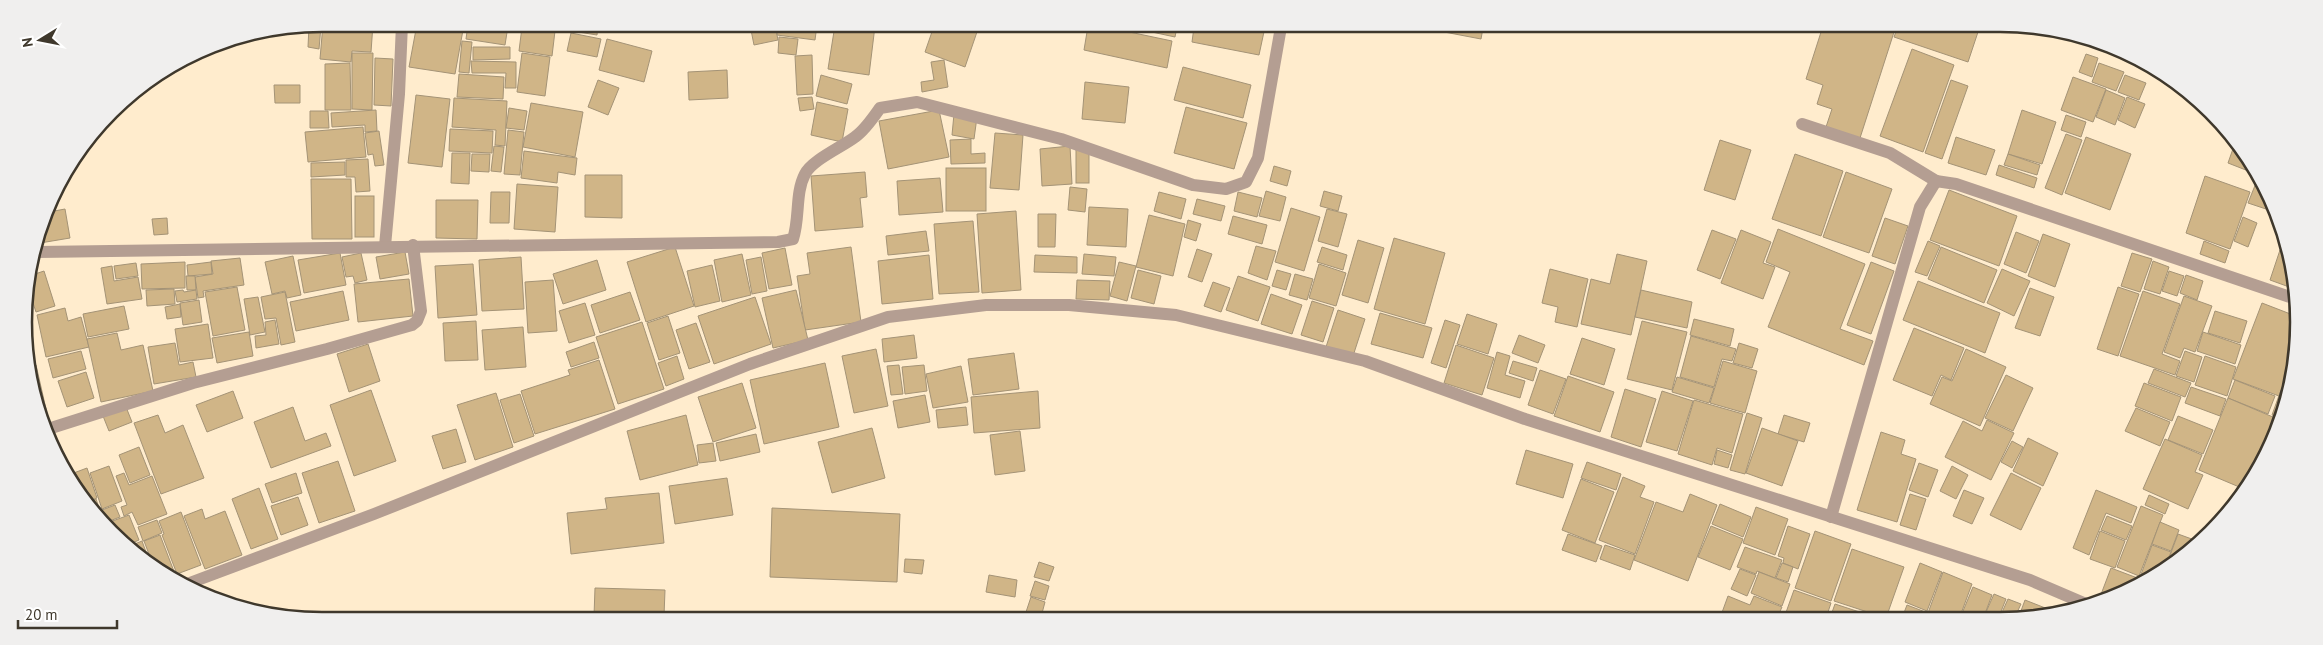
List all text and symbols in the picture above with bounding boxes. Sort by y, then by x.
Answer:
north arrow [15,15,65,65]
text: N [18,36,37,48]
scale bar [18,598,116,630]
text: 20 m [25,605,58,624]

